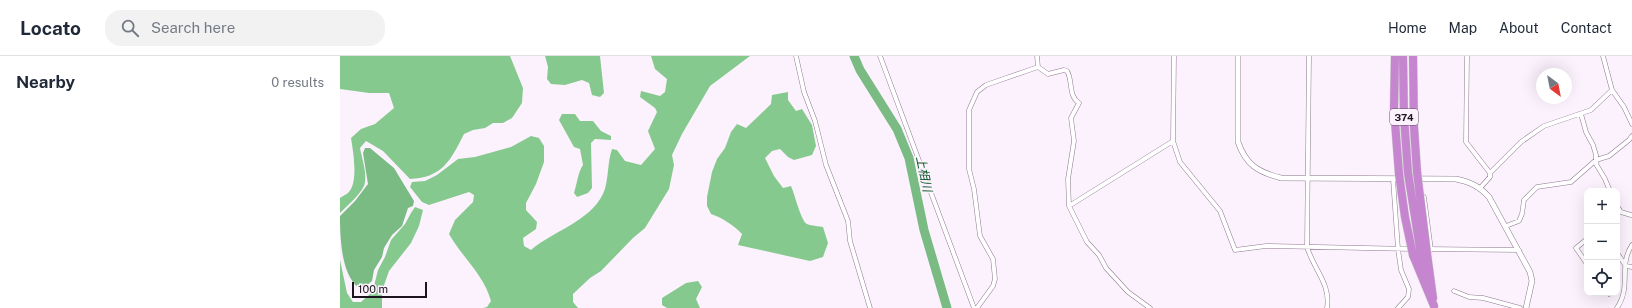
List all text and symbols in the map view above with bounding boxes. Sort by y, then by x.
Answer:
search box [105,10,385,46]
text: Locato [20,17,81,39]
icon: search [119,17,141,39]
text: Search here [151,19,235,36]
text: Home [1388,20,1427,36]
text: Map [1449,20,1477,36]
text: About [1499,20,1539,36]
text: Contact [1561,20,1612,36]
north arrow [1536,68,1572,104]
text: Nearby [16,72,75,92]
text: 0 results [271,75,324,90]
road number: 374 [1390,109,1418,125]
water label: 上相川 [913,155,935,195]
map controls [1584,188,1620,296]
button: + [1584,188,1620,224]
button: − [1584,224,1620,260]
button: locate [1584,260,1620,296]
scale bar [352,280,427,299]
text: 100 m [358,283,388,295]

